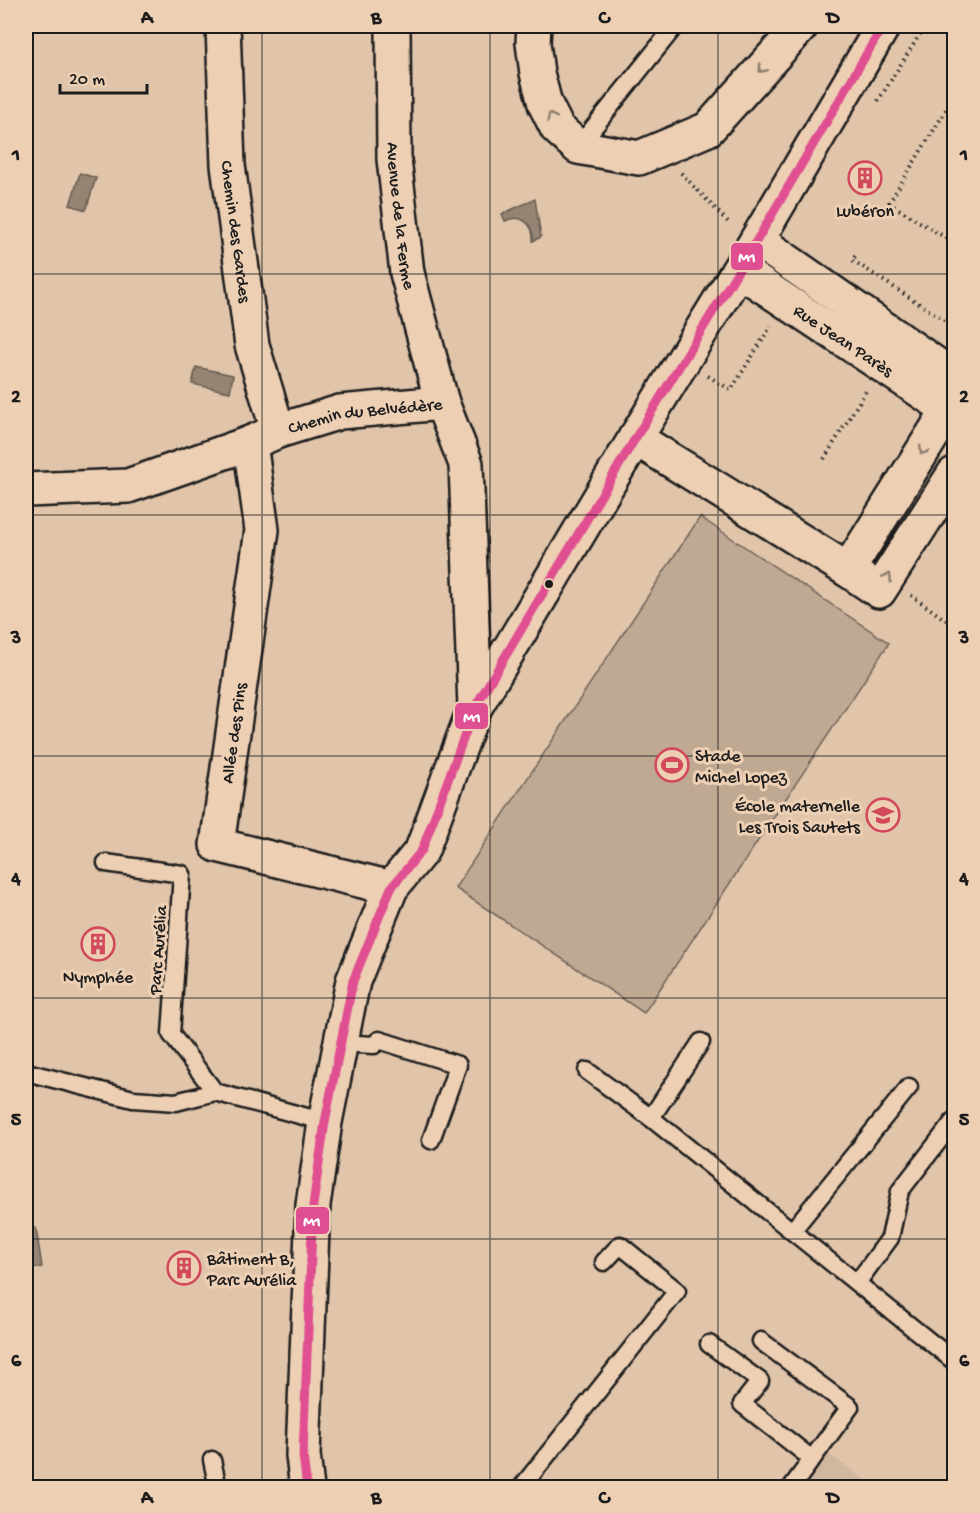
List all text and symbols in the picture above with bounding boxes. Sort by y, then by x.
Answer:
text: A [140,8,155,31]
text: B [370,8,382,31]
text: C [598,8,612,31]
text: D [824,8,840,31]
scale bar [60,57,147,95]
one-way arrow [758,62,769,73]
text: 20 m [69,70,105,91]
one-way arrow [547,112,559,123]
street label: Avenue de la Ferme [381,142,419,293]
text: 1 [11,145,20,168]
text: 1 [959,145,968,168]
street label: Chemin des Gardes [214,159,254,305]
building icon: Lubéron [847,160,883,196]
place label: Lubéron [836,202,894,223]
line badge: M1 [730,242,764,271]
text: M1 [738,250,756,269]
street label: Rue Jean Parès [789,301,898,383]
text: 2 [11,387,21,410]
text: 2 [959,387,969,410]
street label: Chemin du Belvédère [286,395,444,440]
one-way arrow [919,445,931,455]
one-way arrow [881,573,893,583]
unlabelled marker [543,578,555,590]
text: 3 [10,628,21,651]
text: 3 [958,628,969,651]
street label: Allée des Pins [218,680,253,785]
line badge: M1 [454,702,489,730]
text: M1 [463,710,481,729]
sports icon: Stade Michel Lopez [654,747,690,783]
place label: Stade Michel Lopez [695,747,788,789]
place label: École maternelle Les Trois Sautets [735,797,861,839]
school or university icon: École maternelle Les Trois Sautets [865,797,901,833]
text: 4 [10,869,21,892]
text: 4 [958,869,969,892]
street label: Parc Aurélia [146,904,173,996]
building icon: Nymphée [80,926,116,962]
place label: Nymphée [63,968,134,989]
text: 5 [11,1110,22,1133]
text: 5 [959,1110,970,1133]
line badge: M1 [295,1206,330,1235]
text: M1 [303,1214,321,1233]
building icon: Bâtiment B, Parc Aurélia [166,1250,202,1286]
place label: Bâtiment B, Parc Aurélia [206,1250,297,1292]
text: 6 [11,1351,22,1374]
text: 6 [959,1351,970,1374]
text: A [140,1488,155,1511]
text: B [370,1488,382,1511]
text: C [598,1488,612,1511]
text: D [824,1488,840,1511]

